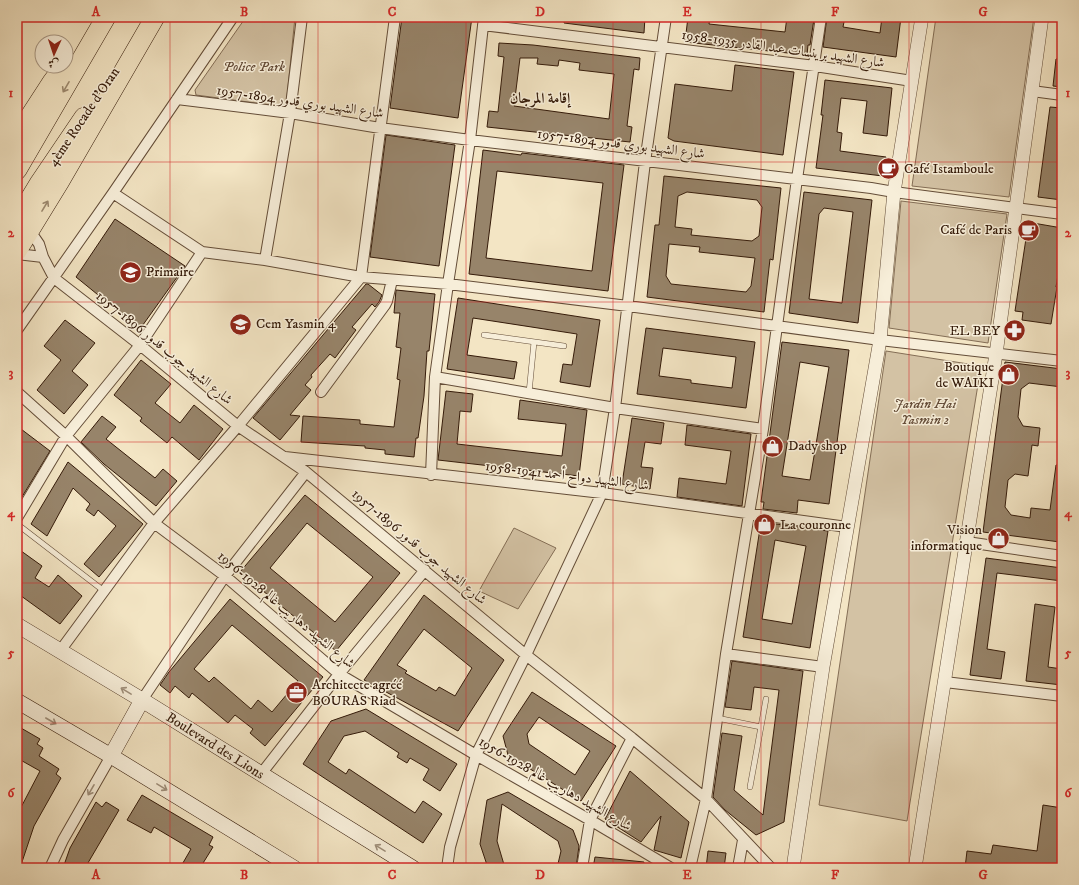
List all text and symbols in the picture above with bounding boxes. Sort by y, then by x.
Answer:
text: A [91,4,101,20]
text: B [240,4,248,20]
text: C [388,4,397,20]
text: D [535,4,545,20]
text: E [682,4,692,20]
text: F [831,4,840,20]
text: G [978,4,988,20]
street label: شارع الشهيد برينسات عبد القادر 1935-1958 [680,26,886,74]
north arrow [34,34,74,74]
text: ش [48,56,59,70]
park label: Police Park [223,58,285,76]
street label: 4ème Rocade d'Oran [44,63,124,170]
one-way arrow [61,81,69,93]
street label: شارع الشهيد بوري قدور 1894-1957 [215,81,385,125]
text: 1 [9,85,14,101]
text: 1 [1066,85,1071,101]
district label: إقامة المرجان [510,89,572,108]
street label: شارع الشهيد بوري قدور 1894-1957 [536,125,706,165]
cafe icon: Café Istamboule [875,156,901,182]
place label: Café Istamboule [904,160,994,178]
one-way arrow [41,201,49,212]
cafe icon: Café de Paris [1015,217,1041,243]
place label: Café de Paris [940,221,1012,239]
text: 2 [8,225,15,241]
text: 2 [1065,225,1072,241]
school or university icon: Primaire [118,259,144,285]
place label: Primaire [146,263,194,281]
street label: شارع الشهيد جوب قدور 1896-1957 [91,287,236,410]
school or university icon: Cem Yasmin 4 [227,311,253,337]
place label: Cem Yasmin 4 [256,315,337,333]
pharmacy icon: EL BEY [1002,318,1028,344]
place label: EL BEY [949,322,1000,340]
place label: Boutique de WAIKI [936,358,994,392]
shop icon: Boutique de WAIKI [996,362,1022,388]
text: 3 [9,365,14,381]
text: 3 [1066,365,1071,381]
park label: Jardin Hai Yasmin 2 [894,395,957,429]
shop icon: Dady shop [760,433,786,459]
place label: Dady shop [788,437,847,455]
street label: شارع الشهيد دواح أحمد 1941-1958 [484,455,650,498]
street label: شارع الشهيد جوب قدور 1896-1957 [346,485,490,610]
text: 4 [6,505,15,522]
text: 4 [1063,505,1072,522]
shop icon: La couronne [751,512,777,538]
place label: La couronne [780,516,851,534]
place label: Vision informatique [911,521,983,555]
shop icon: Vision informatique [985,525,1011,551]
street label: شارع الشهيد دهاريب غالم 1928-1956 [212,547,358,675]
text: 5 [7,645,15,661]
text: 5 [1064,645,1072,661]
place label: Architecte agréé BOURAS Riad [312,676,402,710]
office icon: Architecte agréé BOURAS Riad [283,680,309,706]
one-way arrow [120,686,132,694]
street label: Boulevard des Lions [162,709,268,784]
one-way arrow [45,717,57,725]
street label: شارع الشهيد دهاريب غالم 1928-1956 [474,733,635,838]
one-way arrow [87,784,95,796]
one-way arrow [156,784,168,792]
text: 6 [8,785,16,801]
text: 6 [1065,785,1073,801]
one-way arrow [374,843,386,851]
text: A [91,867,101,883]
text: B [240,867,248,883]
text: C [388,867,397,883]
text: D [535,867,545,883]
text: E [682,867,692,883]
text: F [831,867,840,883]
text: G [978,867,988,883]

